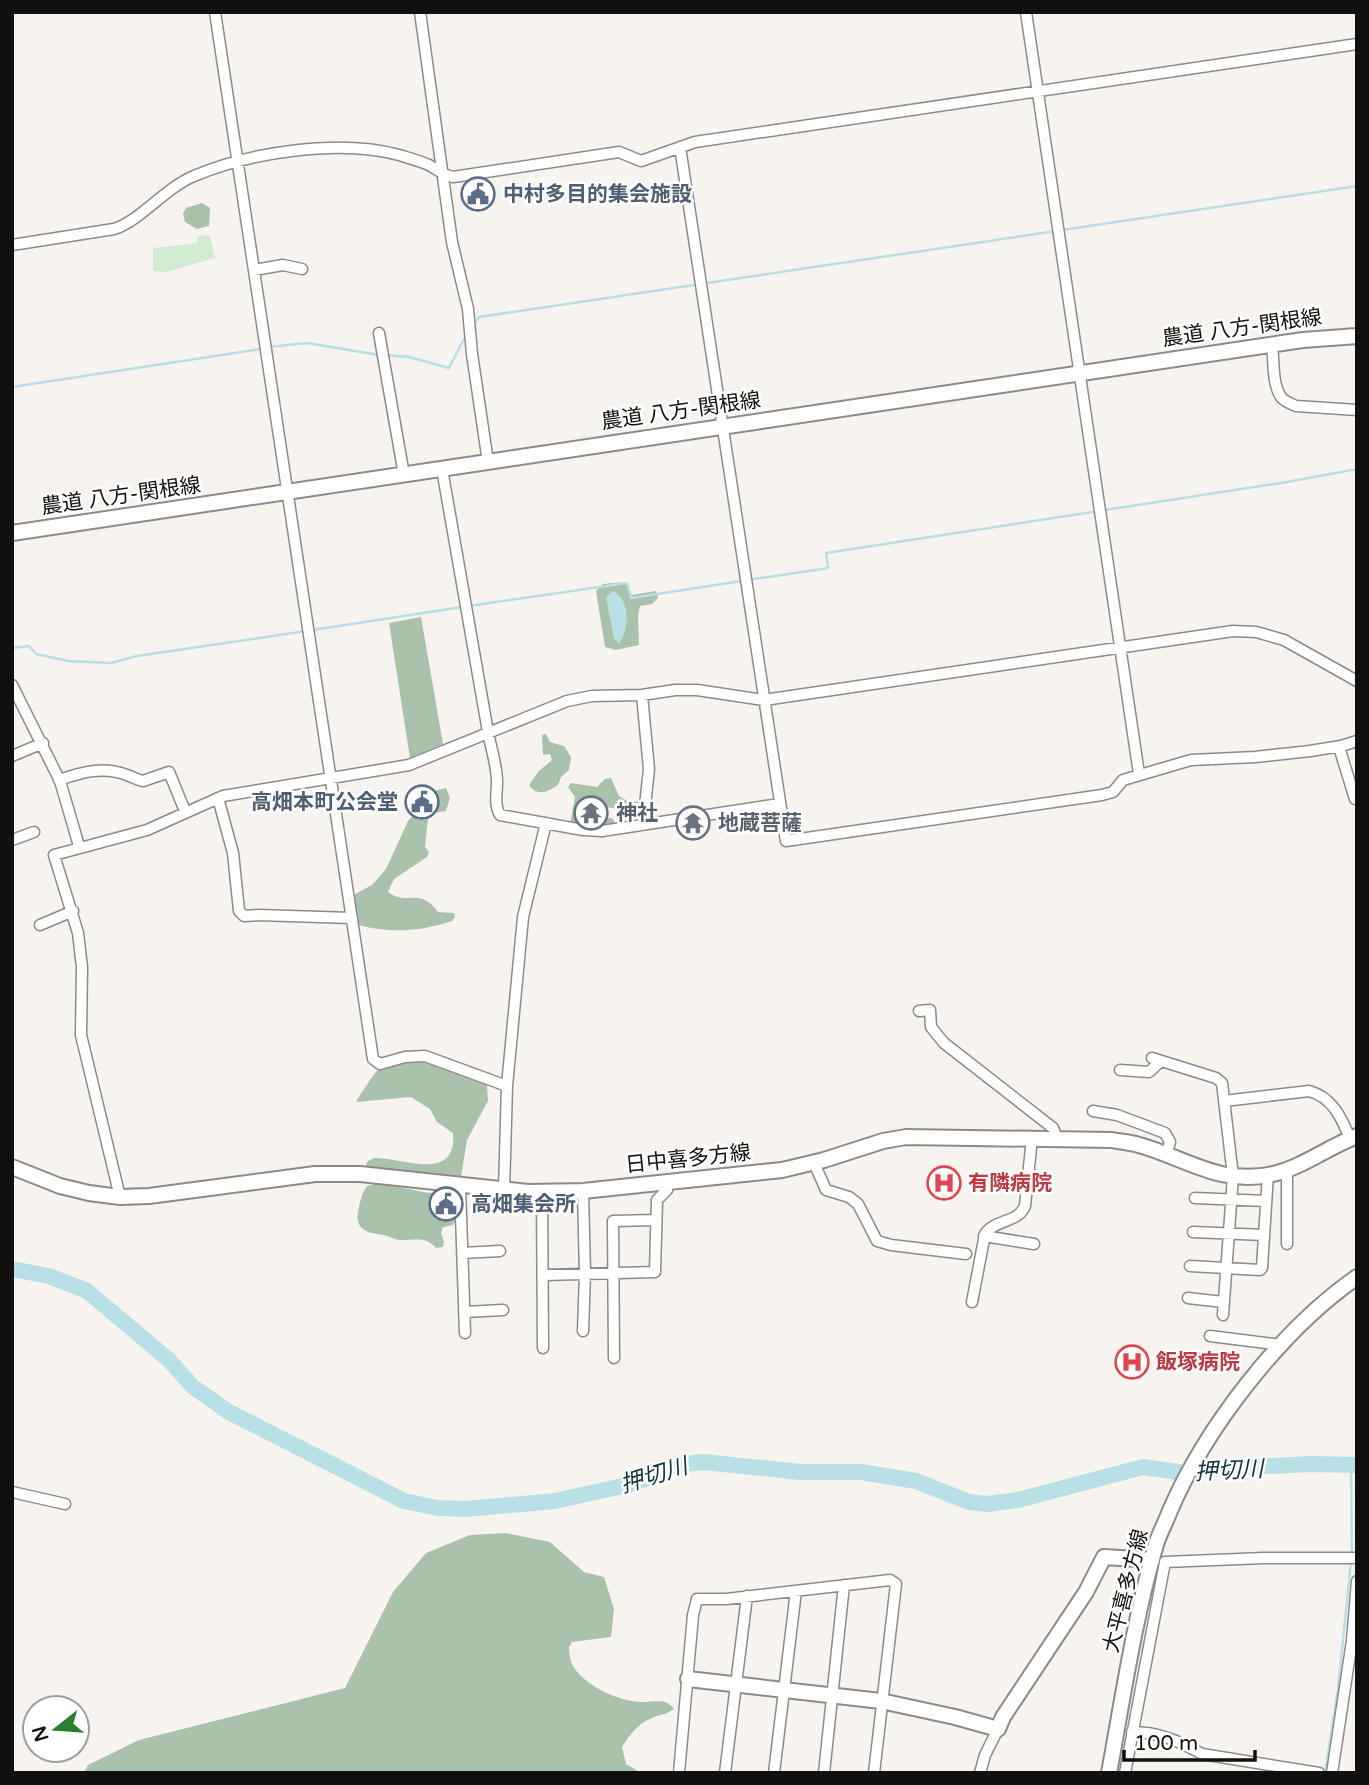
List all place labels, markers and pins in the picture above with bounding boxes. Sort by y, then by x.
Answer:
public building icon: 中村多目的集会施設 [459,175,497,213]
place label: 中村多目的集会施設 [503,182,692,207]
public building icon: 高畑本町公会堂 [403,783,441,821]
place label: 高畑本町公会堂 [251,790,398,815]
temple icon: 神社 [572,794,610,832]
place label: 神社 [616,801,658,826]
temple icon: 地蔵菩薩 [674,804,712,842]
place label: 地蔵菩薩 [718,811,802,836]
hospital icon: 有隣病院 [925,1164,963,1202]
place label: 有隣病院 [968,1171,1052,1196]
public building icon: 高畑集会所 [427,1185,465,1223]
place label: 高畑集会所 [471,1192,576,1217]
hospital icon: 飯塚病院 [1113,1343,1151,1381]
place label: 飯塚病院 [1155,1350,1240,1375]

